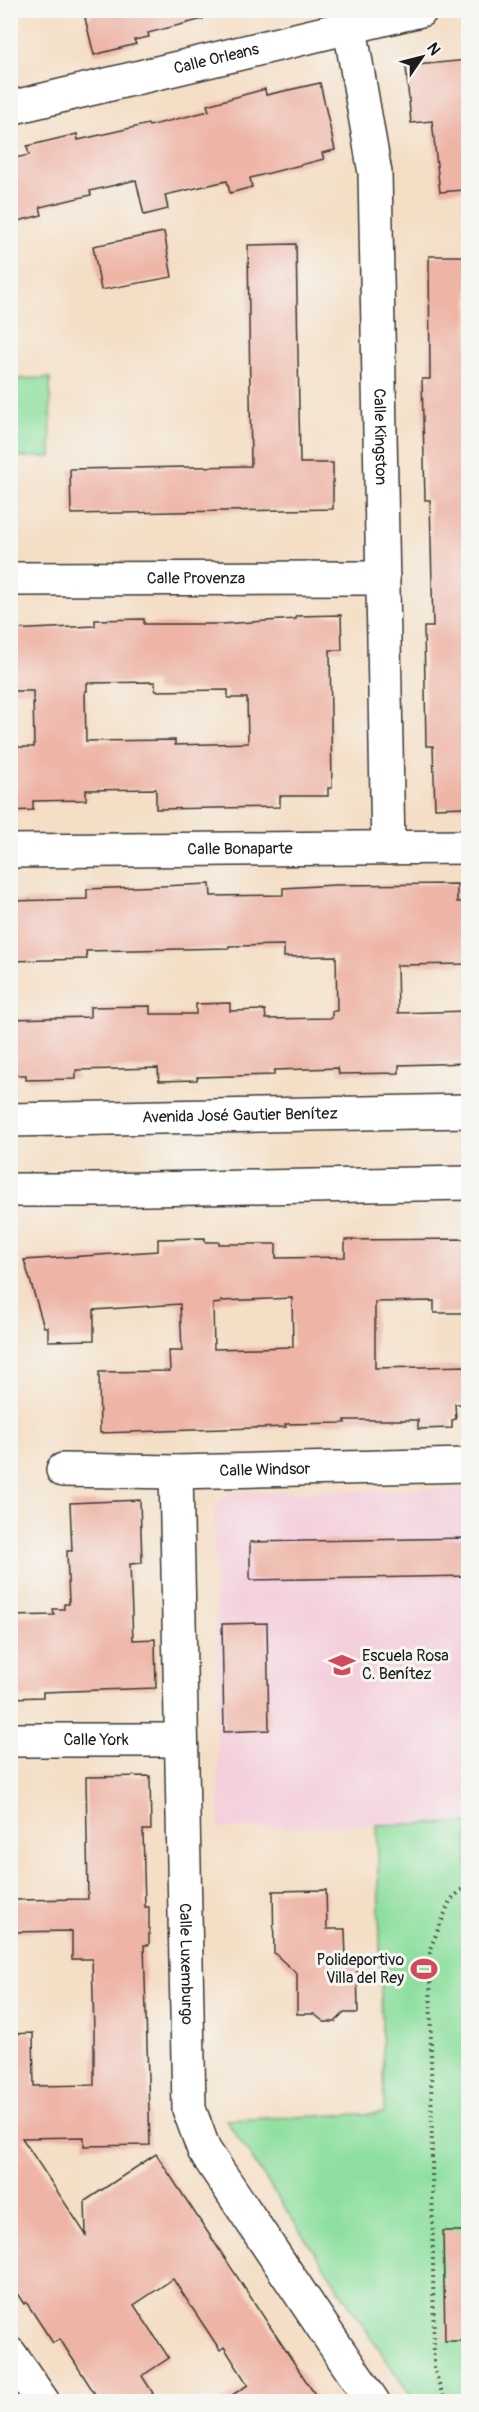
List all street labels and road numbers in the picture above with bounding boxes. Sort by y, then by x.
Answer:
street label: Calle Orleans [172,39,261,79]
street label: Calle Kingston [369,388,391,485]
street label: Calle Provenza [147,568,245,589]
street label: Calle Bonaparte [187,839,293,859]
street label: Avenida José Gautier Benítez [142,1104,338,1127]
street label: Calle Windsor [219,1459,311,1481]
street label: Calle York [63,1730,129,1750]
street label: Calle Luxemburgo [175,1903,197,2025]

